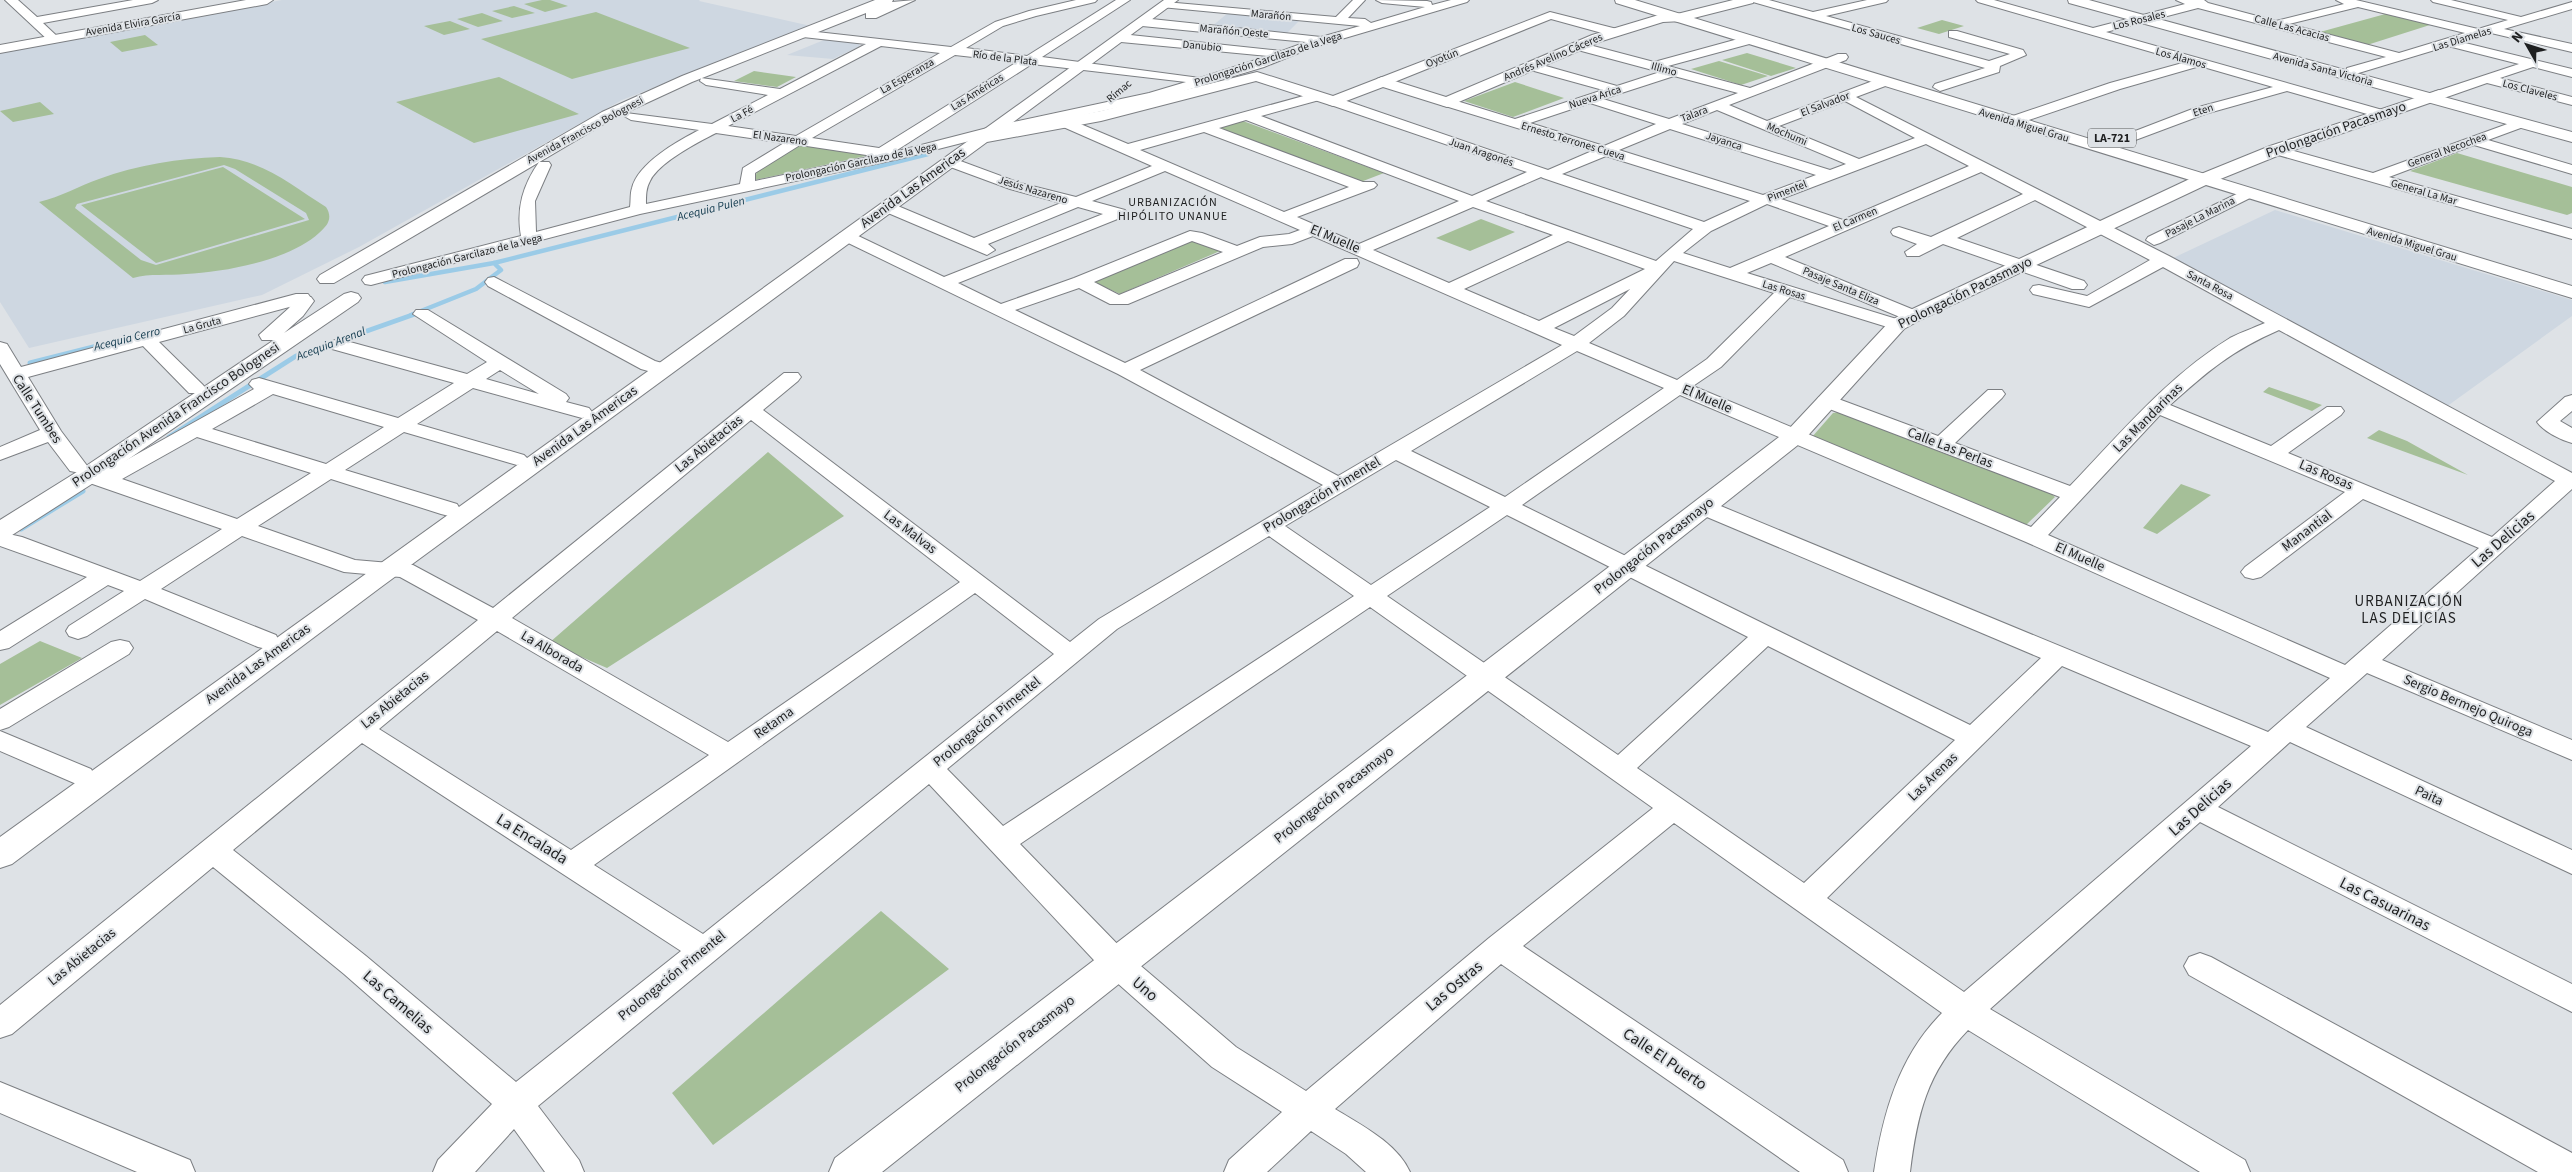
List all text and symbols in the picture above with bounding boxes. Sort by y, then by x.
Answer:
street label: Marañón [1250,6,1292,24]
street label: Los Rosales [2111,6,2167,34]
street label: Avenida Elvira García [84,8,182,40]
street label: Calle Las Acacias [2253,11,2332,45]
street label: Los Sauces [1850,20,1903,48]
north arrow [2502,20,2552,70]
street label: Marañón Oeste [1199,21,1270,42]
street label: Las Diamelas [2431,23,2493,55]
street label: Prolongación Garcilazo de la Vega [1192,28,1344,90]
text: N [2507,28,2528,47]
street label: Andrés Avelino Cáceres [1501,29,1605,85]
street label: Danubio [1182,37,1222,55]
street label: Los Álamos [2154,44,2208,72]
street label: Oyotún [1423,45,1461,71]
street label: Río de la Plata [972,47,1038,69]
street label: Avenida Santa Victoria [2272,48,2374,90]
street label: La Esperanza [877,54,937,98]
street label: Illimo [1649,58,1679,80]
street label: Las Américas [948,70,1007,114]
street label: Rímac [1103,76,1135,106]
street label: Los Claveles [2501,76,2559,105]
street label: Nueva Arica [1567,81,1623,113]
street label: El Salvador [1798,88,1852,120]
street label: Avenida Francisco Bolognesi [524,93,646,167]
street label: Prolongación Pacasmayo [2263,97,2409,163]
street label: Eten [2191,100,2215,120]
street label: La Fé [728,102,757,126]
street label: Talara [1678,102,1710,126]
street label: Avenida Miguel Grau [1977,104,2071,146]
street label: Ernesto Terrones Cueva [1519,118,1627,164]
street label: Mochumi [1764,119,1810,149]
street label: El Nazareno [752,127,808,149]
street label: Jayanca [1704,128,1744,154]
road number: LA-721 [2088,128,2136,148]
street label: General Necochea [2405,129,2489,171]
street label: Juan Aragonés [1447,134,1516,170]
street label: Prolongación Garcilazo de la Vega [784,139,938,185]
street label: Avenida Las Americas [856,143,970,233]
street label: Jesús Nazareno [996,172,1070,208]
street label: General La Mar [2389,175,2459,209]
street label: Pimentel [1765,177,1809,205]
water label: Acequia Pulen [674,192,747,226]
street label: Pasaje La Marina [2162,193,2238,241]
district label: URBANIZACIÓN HIPÓLITO UNANUE [1118,194,1228,225]
street label: El Carmen [1830,203,1880,235]
street label: El Muelle [1307,220,1363,258]
street label: Avenida Miguel Grau [2365,223,2459,265]
street label: Prolongación Garcilazo de la Vega [390,230,544,282]
street label: Prolongación Pacasmayo [1895,252,2035,334]
street label: Pasaje Santa Eliza [1800,263,1882,309]
street label: Santa Rosa [2184,266,2236,304]
street label: Las Rosas [1760,276,1808,304]
street label: La Gruta [181,313,223,337]
water label: Acequia Cerro [91,323,162,356]
water label: Acequia Arenal [293,323,368,365]
street label: Prolongación Avenida Francisco Bolognesi [68,338,284,492]
street label: Calle Tumbes [7,371,67,447]
street label: Las Mandarinas [2109,379,2187,457]
street label: El Muelle [1679,380,1735,418]
street label: Avenida Las Americas [528,381,642,471]
street label: Las Abietacias [671,410,747,478]
street label: Calle Las Perlas [1904,422,1996,474]
street label: Prolongación Pimentel [1260,452,1385,538]
street label: Las Rosas [2296,455,2356,495]
street label: Prolongación Pacasmayo [1590,493,1718,599]
street label: Las Malvas [879,505,941,559]
street label: Manantial [2278,505,2337,557]
street label: Las Delicias [2467,505,2540,573]
street label: El Muelle [2052,537,2108,577]
district label: URBANIZACIÓN LAS DELICIAS [2355,591,2464,629]
street label: Avenida Las Americas [201,619,315,709]
street label: La Alborada [517,626,587,678]
street label: Las Abietacias [357,666,433,734]
street label: Sergio Bermejo Quiroga [2400,670,2536,742]
street label: Prolongación Pimentel [929,672,1045,772]
street label: Retama [750,702,798,744]
street label: Prolongación Pacasmayo [1270,742,1398,848]
street label: Las Arenas [1904,748,1962,806]
street label: Las Delicias [2164,773,2236,841]
street label: Paita [2411,781,2447,811]
street label: La Encalada [492,808,572,870]
street label: Las Casuarinas [2336,872,2435,937]
street label: Las Abietacias [44,923,120,991]
street label: Prolongación Pimentel [614,926,730,1026]
street label: Las Ostras [1421,955,1487,1016]
street label: Las Camelias [358,965,438,1039]
street label: Uno [1127,972,1163,1006]
street label: Prolongación Pacasmayo [951,991,1079,1097]
street label: Calle El Puerto [1619,1023,1711,1095]

